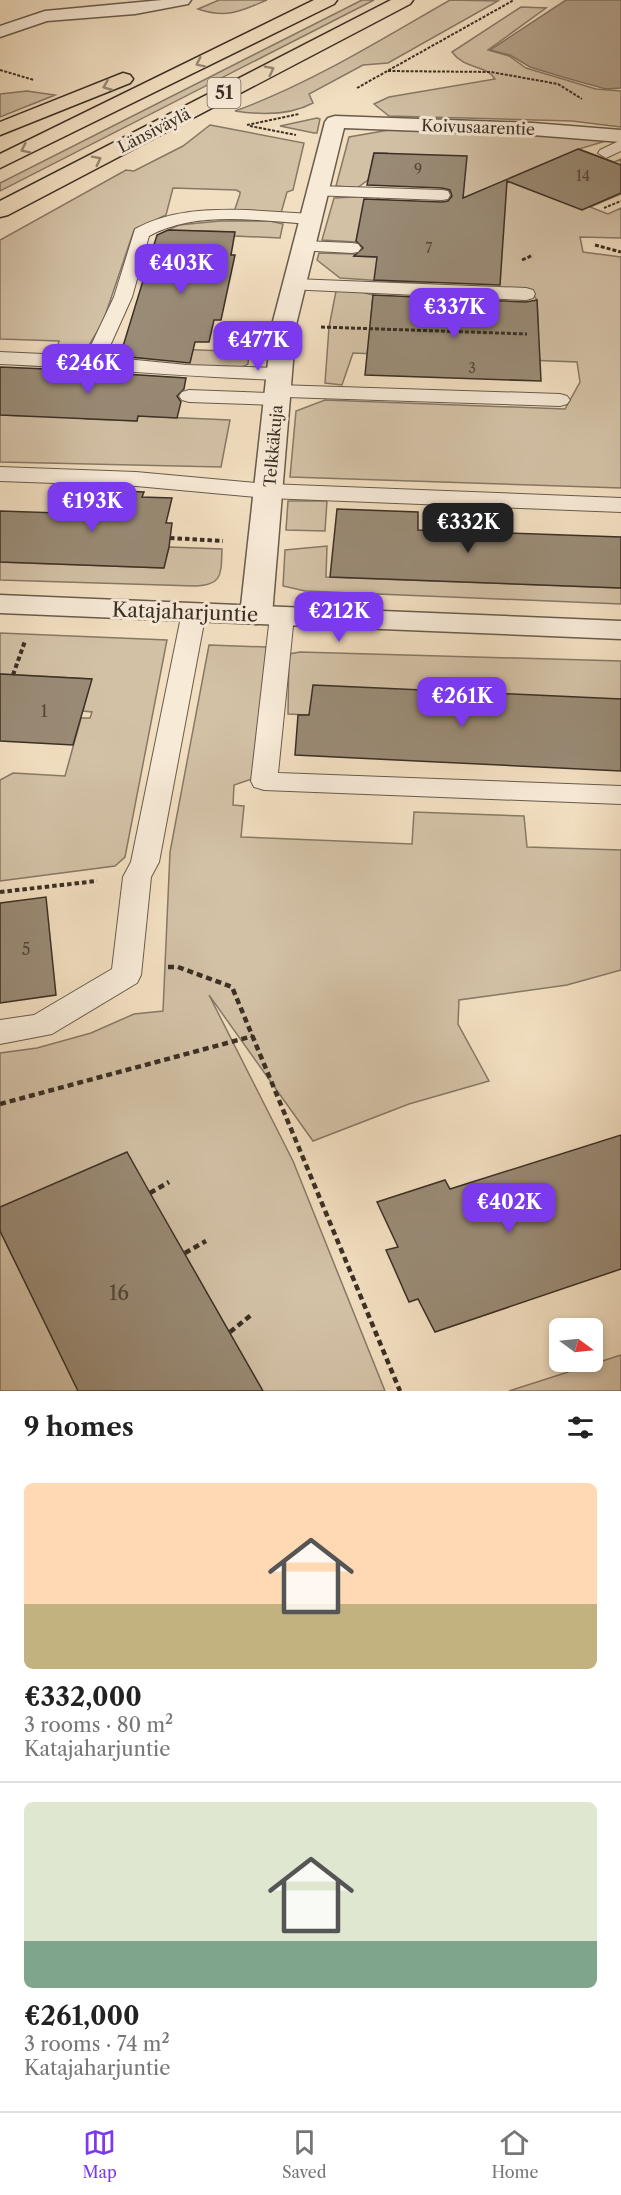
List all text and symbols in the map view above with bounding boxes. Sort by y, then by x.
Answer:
one-way arrow [196,56,207,67]
one-way arrow [264,65,275,77]
road number: 51 [208,78,240,108]
one-way arrow [102,79,113,91]
street label: Länsiväylä [114,103,194,157]
street label: Koivusaarentie [421,115,535,139]
one-way arrow [21,142,32,154]
one-way arrow [91,155,102,167]
house number: 9 [414,160,422,178]
house number: 14 [576,167,590,185]
house number: 7 [426,239,433,257]
pin: €403K [139,244,223,295]
text: €403K [149,251,213,275]
pin: €337K [412,288,496,339]
text: €337K [423,295,485,319]
pin: €477K [216,321,300,372]
text: €477K [227,328,289,352]
pin: €246K [46,344,130,395]
text: €246K [56,351,120,375]
house number: 3 [468,359,476,377]
street label: Telkkäkuja [259,403,287,488]
pin: €193K [50,482,134,533]
text: €193K [62,489,122,513]
pin: €332K [426,503,510,554]
text: €332K [436,510,500,534]
pin: €212K [297,592,381,643]
street label: Katajaharjuntie [111,597,259,627]
text: €212K [308,599,370,623]
pin: €261K [420,677,504,728]
text: €261K [431,684,493,708]
house number: 1 [41,701,48,721]
house number: 5 [22,939,30,959]
pin: €402K [467,1183,551,1234]
text: €402K [476,1190,542,1214]
house number: 16 [109,1281,129,1305]
north arrow [549,1318,603,1372]
map controls [549,1318,603,1372]
text: 9 homes [24,1411,134,1443]
icon: filters [564,1411,597,1444]
icon: home [257,1522,365,1630]
text: €332,000 [24,1681,142,1713]
text: 3 rooms · 80 m² [24,1713,173,1737]
text: Katajaharjuntie [24,1737,170,1761]
icon: home [257,1841,365,1949]
text: €261,000 [24,2000,140,2032]
text: 3 rooms · 74 m² [24,2032,170,2056]
text: Katajaharjuntie [24,2056,170,2080]
tab: Map [83,2126,117,2182]
tab: Saved [282,2126,326,2182]
tab: Home [491,2126,538,2182]

